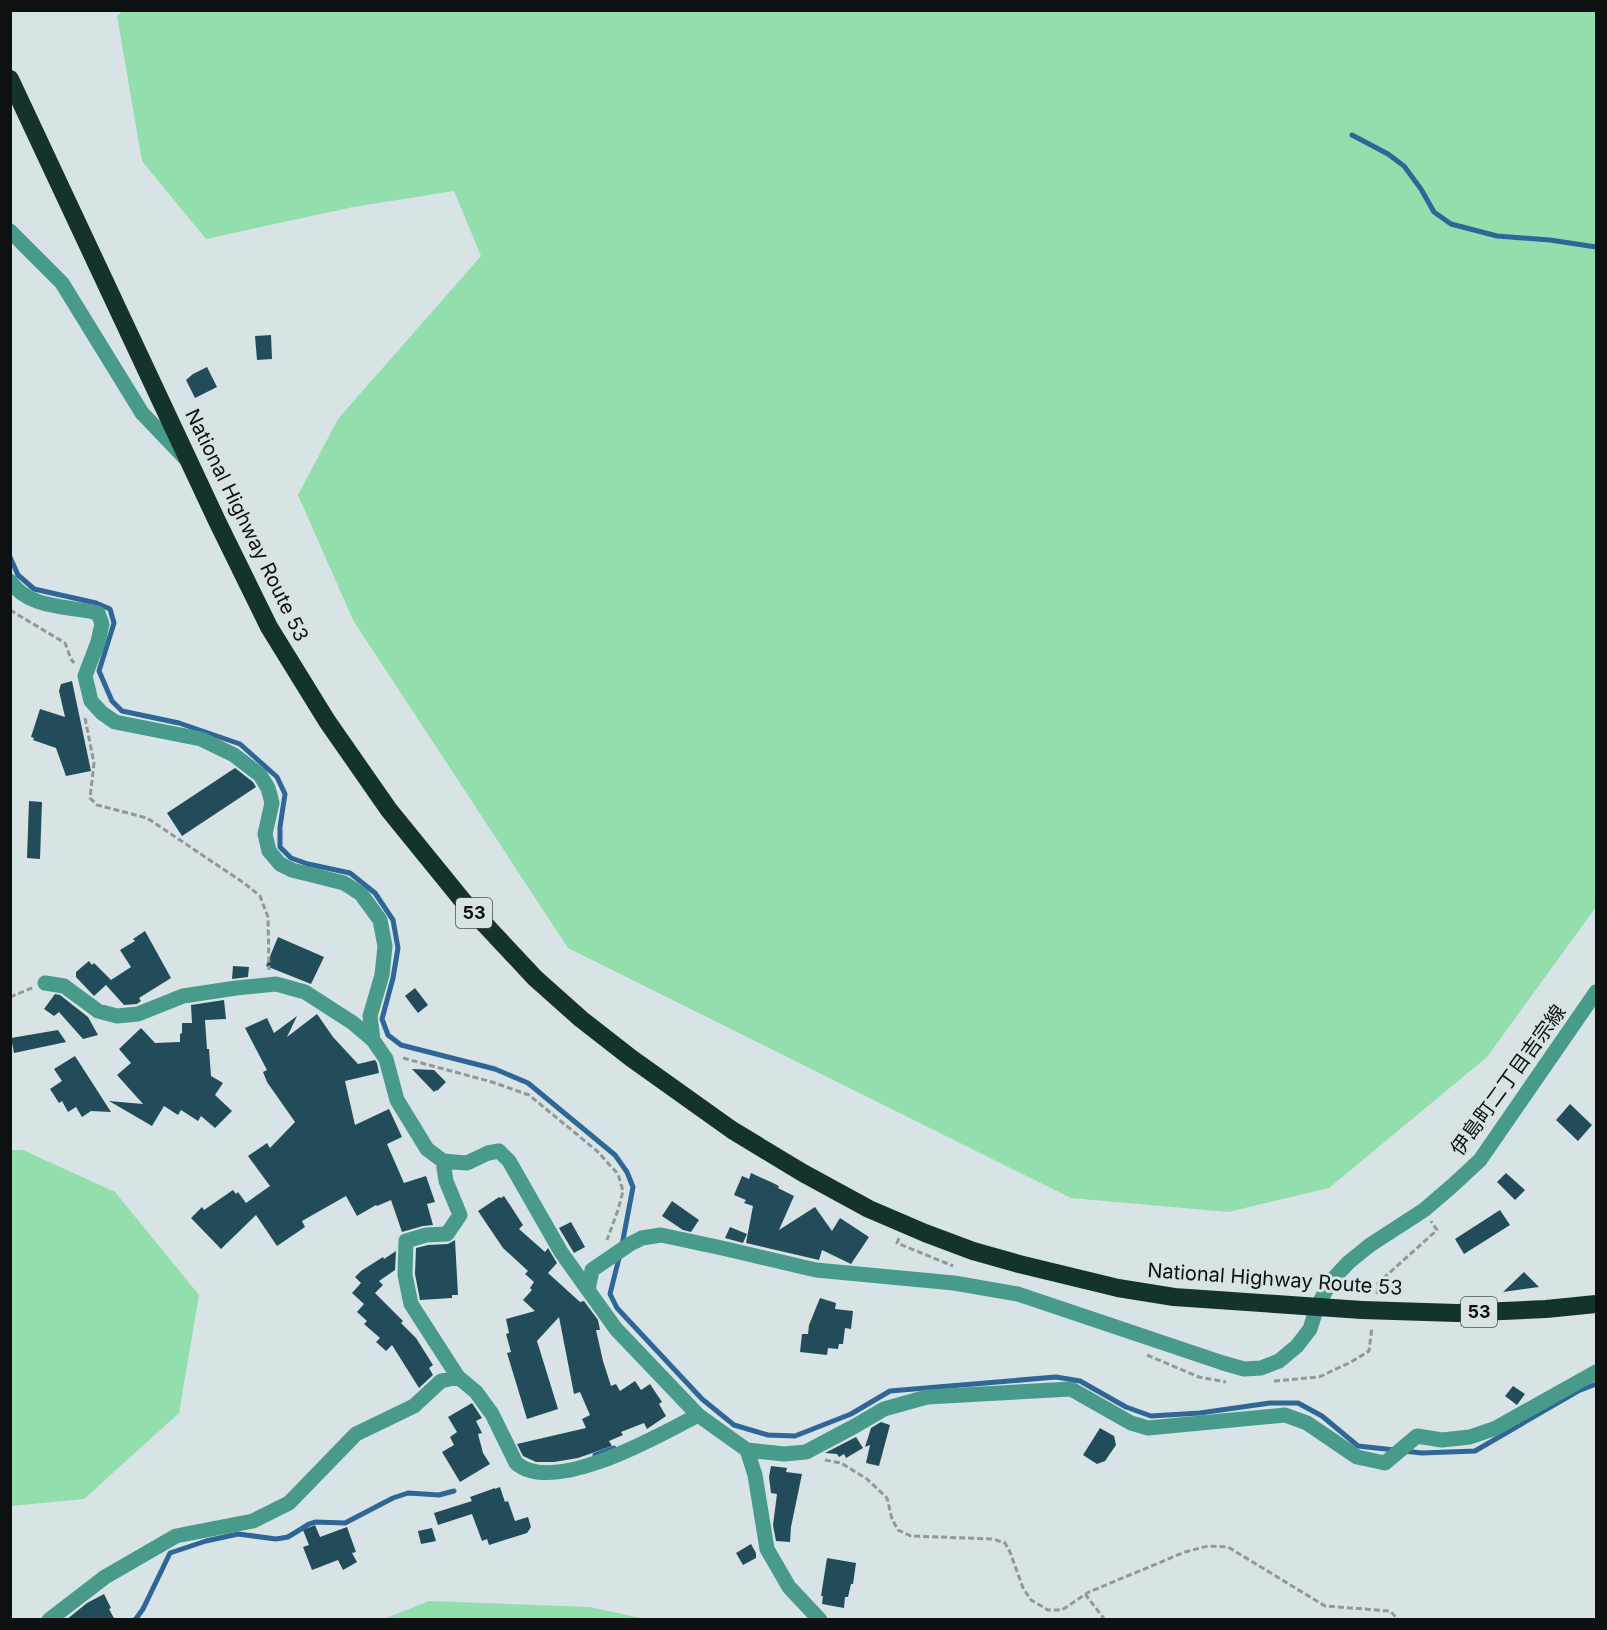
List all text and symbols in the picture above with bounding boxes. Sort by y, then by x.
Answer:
street label: National Highway Route 53 [180,405,314,645]
road number: 53 [456,898,492,928]
street label: 伊島町二丁目吉宗線 [1445,1000,1571,1160]
street label: National Highway Route 53 [1147,1258,1403,1300]
road number: 53 [1461,1297,1497,1327]

